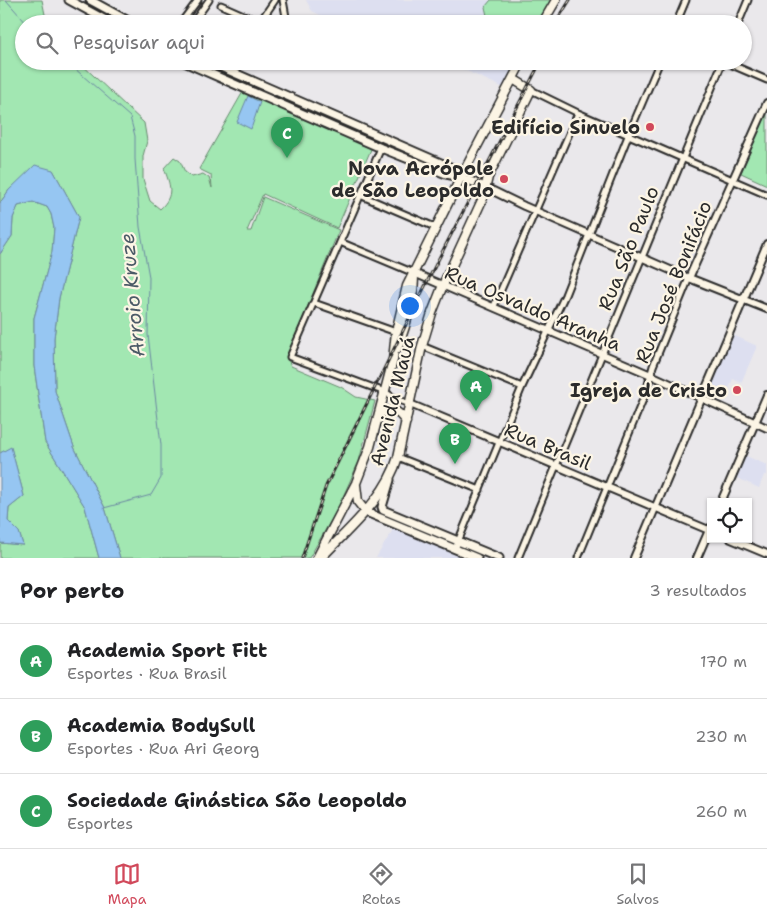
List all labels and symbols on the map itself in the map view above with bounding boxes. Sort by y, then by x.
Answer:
place label: Edifício Sinuelo [491,115,640,140]
pin: C [271,117,303,158]
marker: Edifício Sinuelo [644,121,656,133]
place label: Nova Acrópole de São Leopoldo [331,156,494,203]
marker: Nova Acrópole de São Leopoldo [498,173,510,185]
street label: Rua São Paulo [592,182,665,314]
street label: Rua José Bonifácio [629,197,717,367]
water label: Arroio Kruze [114,232,150,358]
street label: Rua Osvaldo Aranha [441,260,625,357]
your location [397,293,423,319]
street label: Avenida Mauá [364,333,421,469]
pin: A [460,370,492,411]
place label: Igreja de Cristo [570,378,727,403]
marker: Igreja de Cristo [731,384,743,396]
street label: Rua Brasil [500,417,595,476]
pin: B [439,423,471,464]

